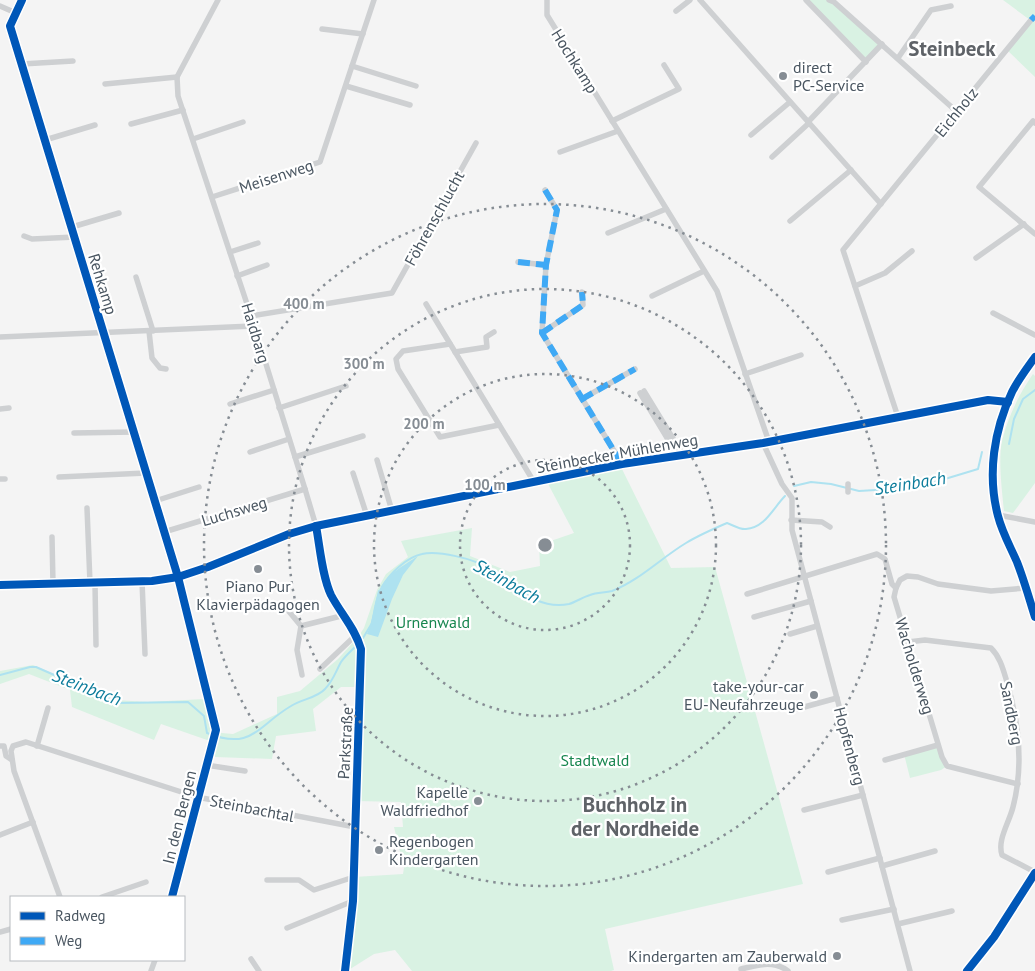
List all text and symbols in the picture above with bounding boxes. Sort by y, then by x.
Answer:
street label: Hochkamp [547,25,603,97]
district label: Steinbeck [908,35,996,62]
place label: direct PC-Service [793,57,864,95]
marker: direct PC-Service [777,70,789,82]
street label: Eichholz [930,83,982,141]
street label: Meisenweg [236,155,316,197]
street label: Föhrenschlucht [400,167,469,269]
street label: Rehkamp [84,251,122,317]
text: 400 m [283,294,325,313]
street label: Haidbarg [237,300,275,366]
text: 300 m [343,354,385,373]
text: 200 m [403,414,445,433]
street label: Steinbecker Mühlenweg [535,429,699,477]
water label: Steinbach [872,466,948,500]
text: 100 m [464,475,506,494]
street label: Luchsweg [199,492,269,530]
centre of rings [536,536,554,554]
water label: Steinbach [470,553,544,609]
marker: Piano Pur Klavierpädagogen [252,563,264,575]
place label: Piano Pur Klavierpädagogen [196,576,320,614]
park label: Urnenwald [396,612,470,632]
street label: Wacholderweg [891,615,939,717]
water label: Steinbach [49,663,125,711]
place label: take-your-car EU-Neufahrzeuge [684,676,805,714]
street label: Sandberg [996,679,1028,747]
marker: take-your-car EU-Neufahrzeuge [808,689,820,701]
street label: Hopfenberg [830,705,870,787]
street label: Parkstraße [333,706,357,780]
park label: Stadtwald [561,750,629,770]
street label: In den Bergen [158,768,200,866]
place label: Kapelle Waldfriedhof [380,782,469,820]
street label: Steinbachtal [208,790,296,826]
district label: Buchholz in der Nordheide [571,791,699,842]
marker: Kapelle Waldfriedhof [472,795,484,807]
place label: Regenbogen Kindergarten [389,831,479,869]
marker: Regenbogen Kindergarten [373,844,385,856]
legend [10,896,185,961]
text: Radweg [55,906,106,925]
text: Weg [55,931,82,950]
place label: Kindergarten am Zauberwald [628,946,827,966]
marker: Kindergarten am Zauberwald [831,950,843,962]

